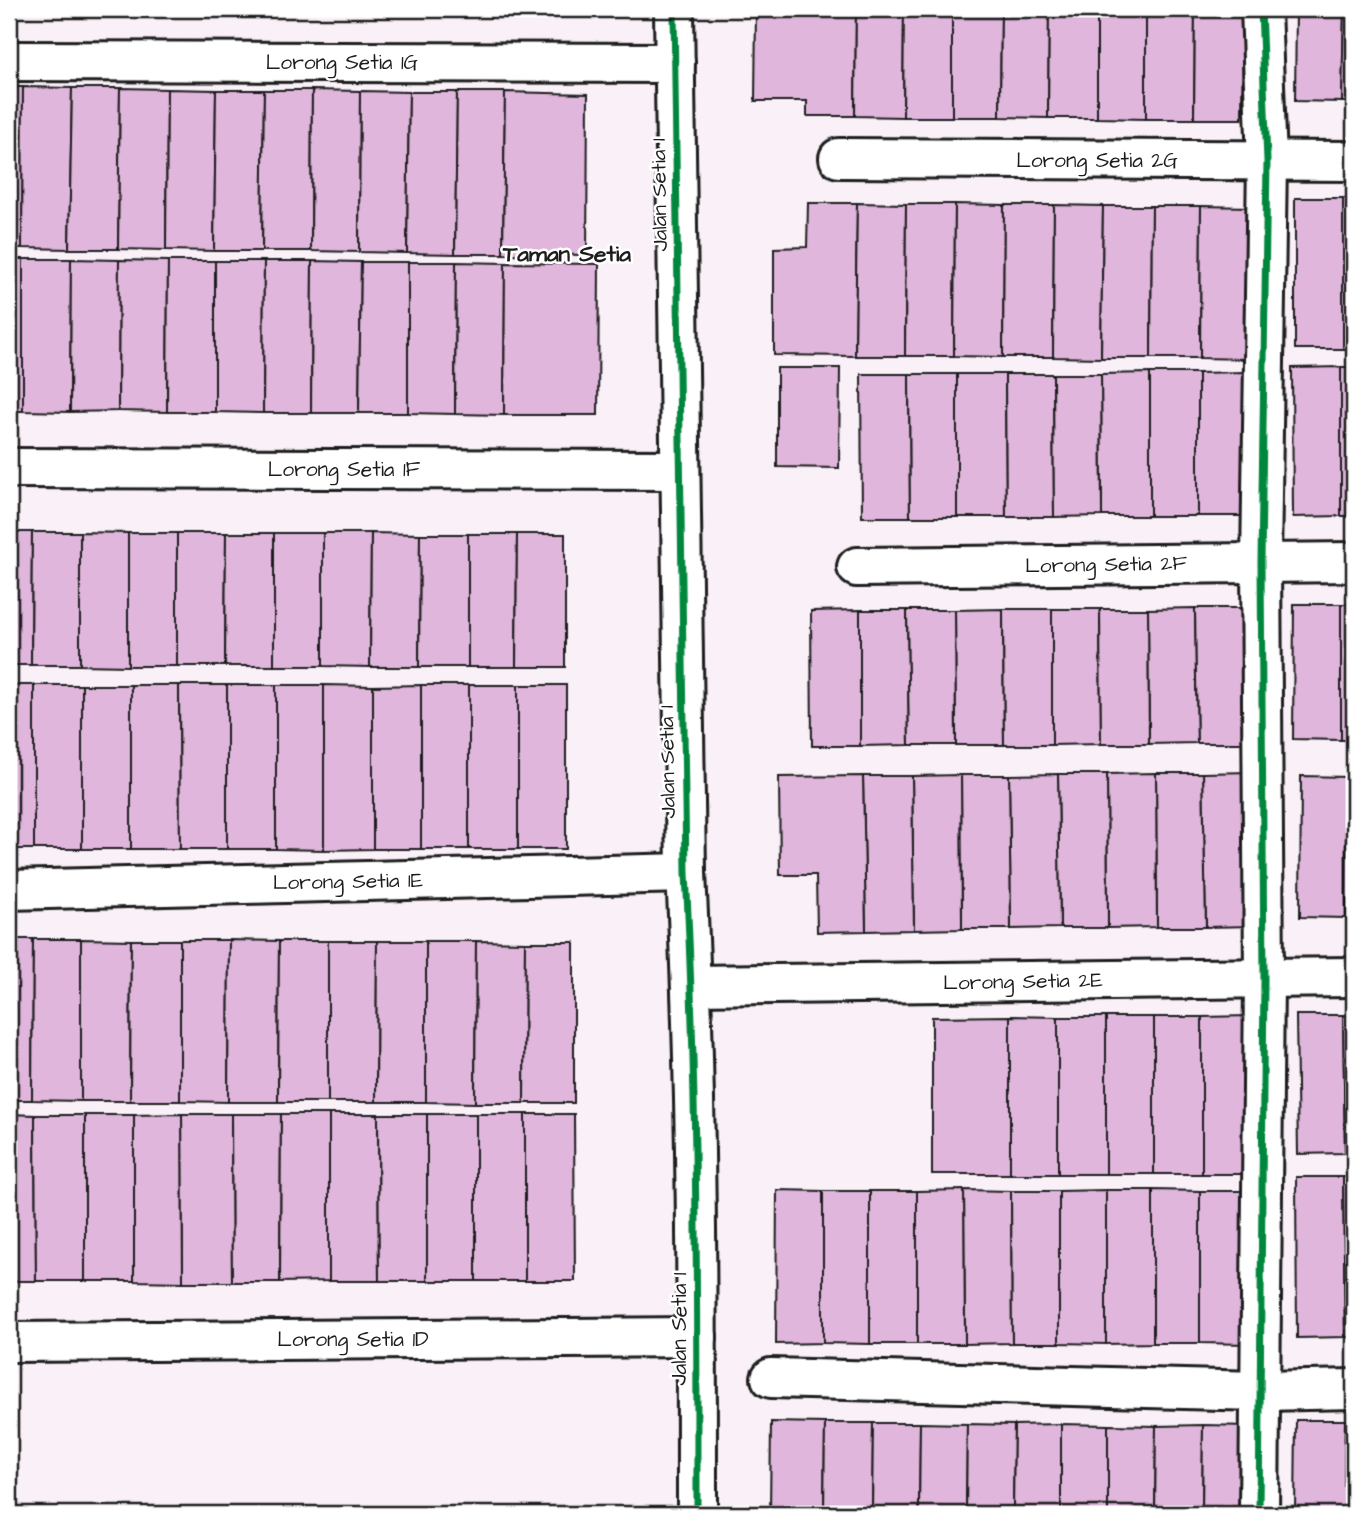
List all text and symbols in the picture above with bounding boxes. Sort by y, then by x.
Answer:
street label: Lorong Setia 1G [266,48,419,79]
street label: Jalan Setia 1 [644,138,675,252]
street label: Lorong Setia 2G [1016,146,1178,177]
district label: Taman Setia [502,238,631,270]
street label: Lorong Setia 1F [268,455,421,486]
street label: Lorong Setia 2F [1025,549,1188,582]
street label: Jalan Setia 1 [652,705,683,819]
street label: Lorong Setia 1E [273,866,424,899]
street label: Lorong Setia 2E [943,966,1104,999]
street label: Jalan Setia 1 [665,1272,694,1386]
street label: Lorong Setia 1D [277,1325,429,1356]

